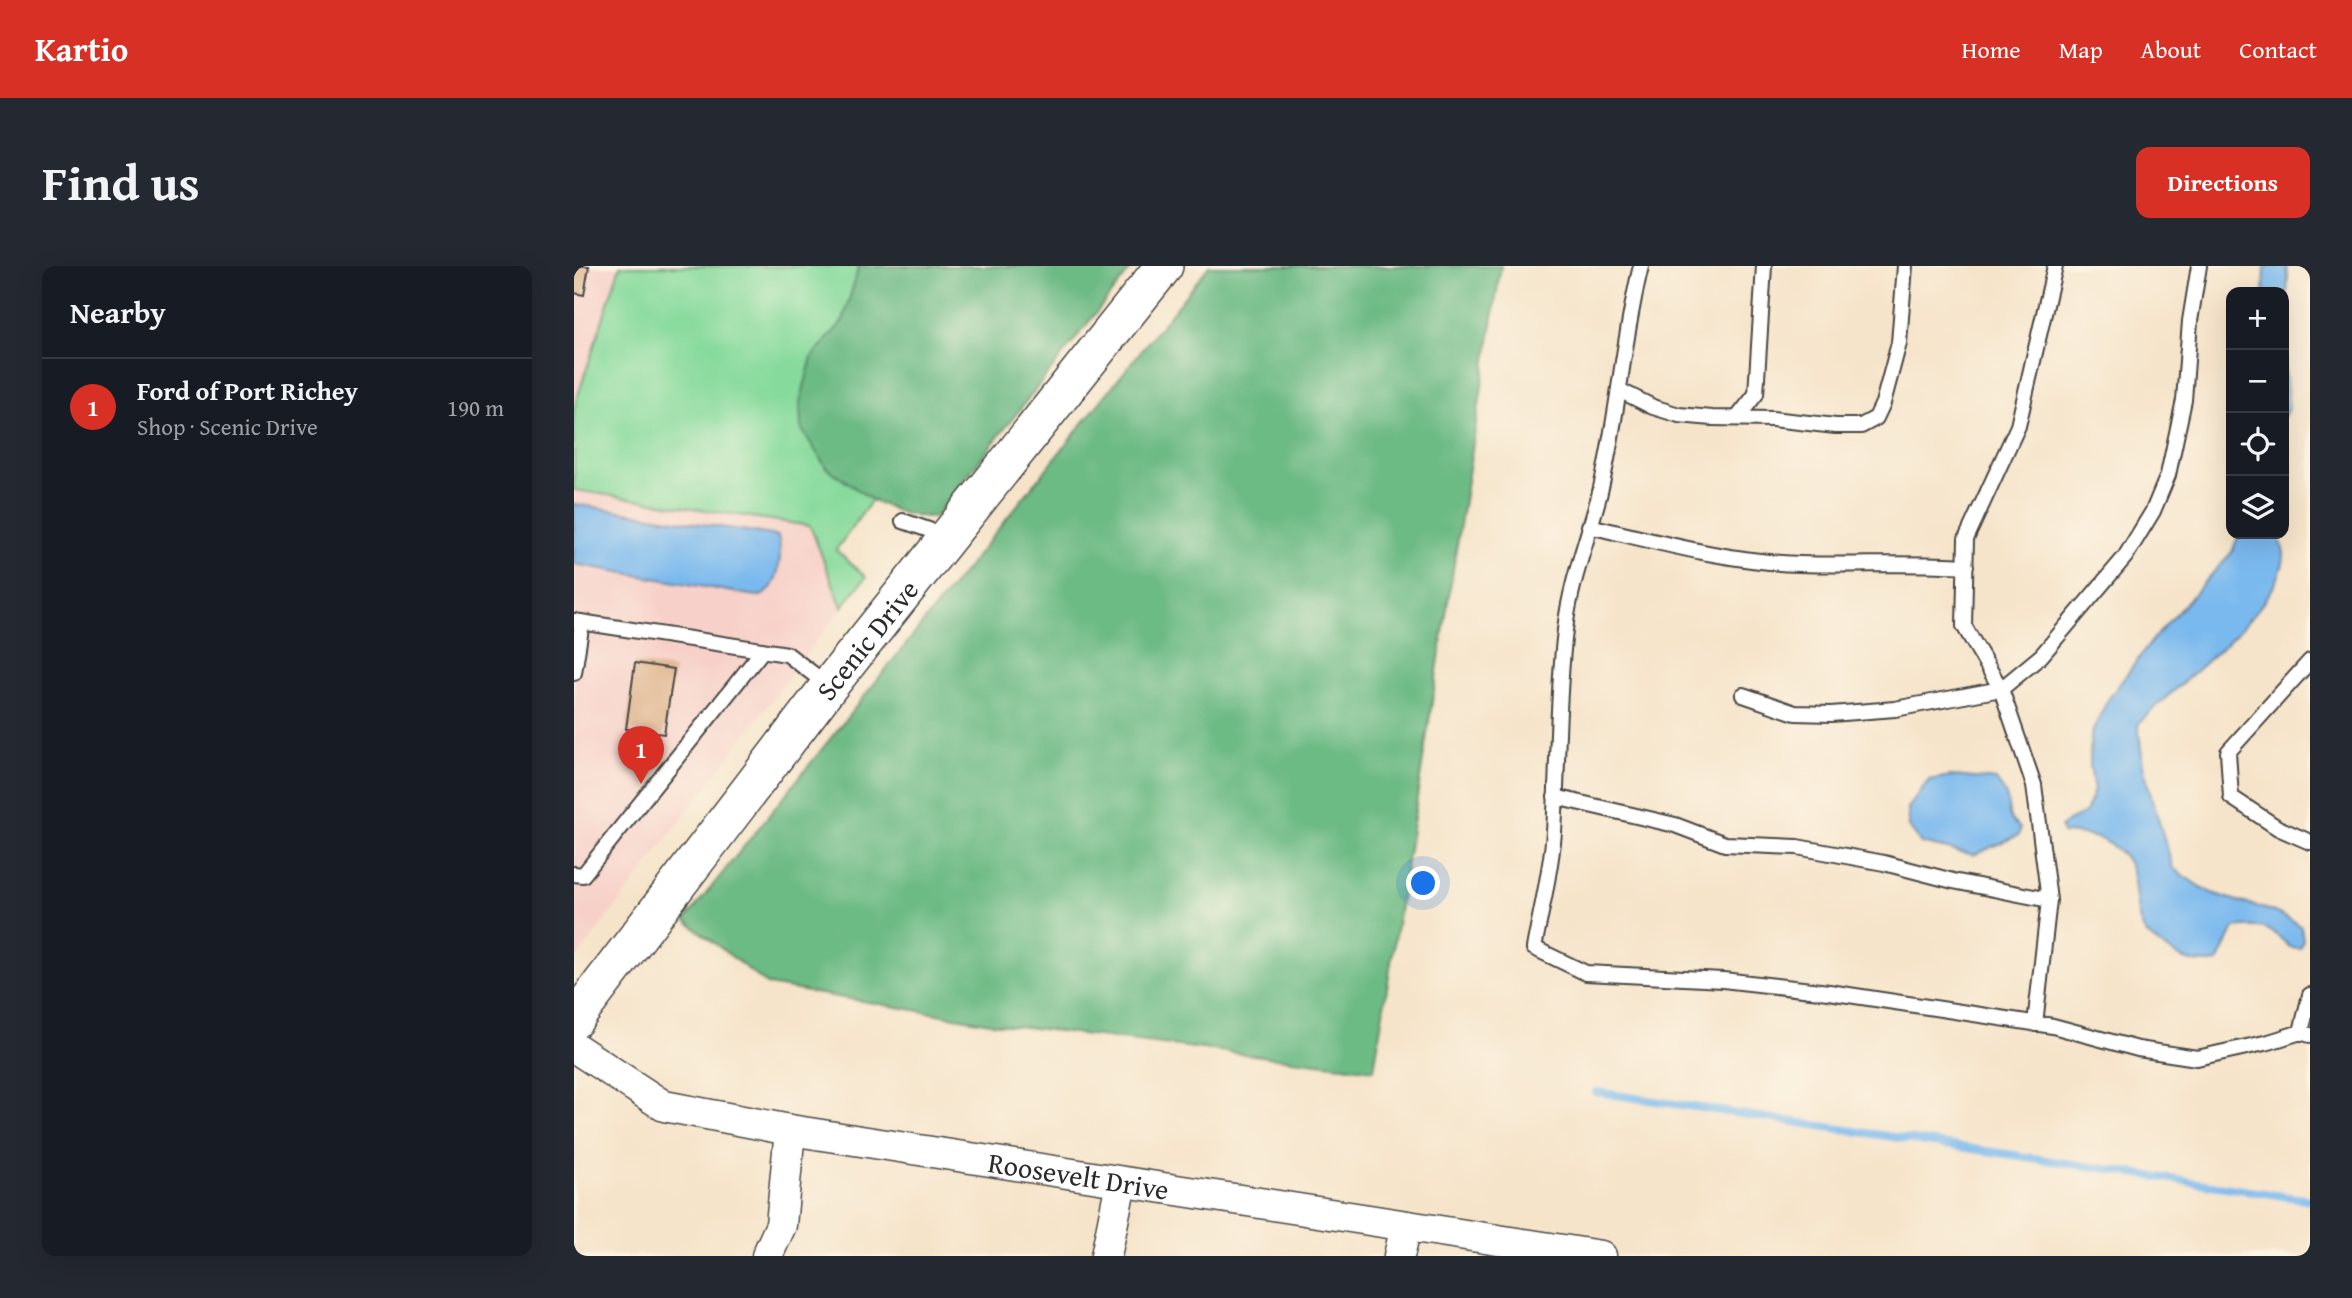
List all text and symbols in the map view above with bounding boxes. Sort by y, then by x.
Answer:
text: Kartio [35,25,128,73]
text: Home [1962,32,2021,67]
text: Map [2059,32,2103,67]
text: About [2141,32,2201,67]
text: Contact [2239,32,2317,67]
text: Find us [42,146,200,218]
button: Directions [2136,147,2310,218]
map controls [2226,287,2289,539]
button: + [2226,287,2289,350]
text: Nearby [70,290,166,334]
button: − [2226,350,2289,413]
text: Ford of Port Richey [137,371,358,410]
text: 1 [87,391,99,424]
text: 190 m [447,391,504,424]
text: Shop · Scenic Drive [137,410,318,443]
button: locate [2226,413,2289,476]
button: layers [2226,476,2289,539]
street label: Scenic Drive [805,570,927,708]
pin: 1 [618,726,664,784]
your location [1406,866,1440,900]
street label: Roosevelt Drive [985,1141,1172,1209]

